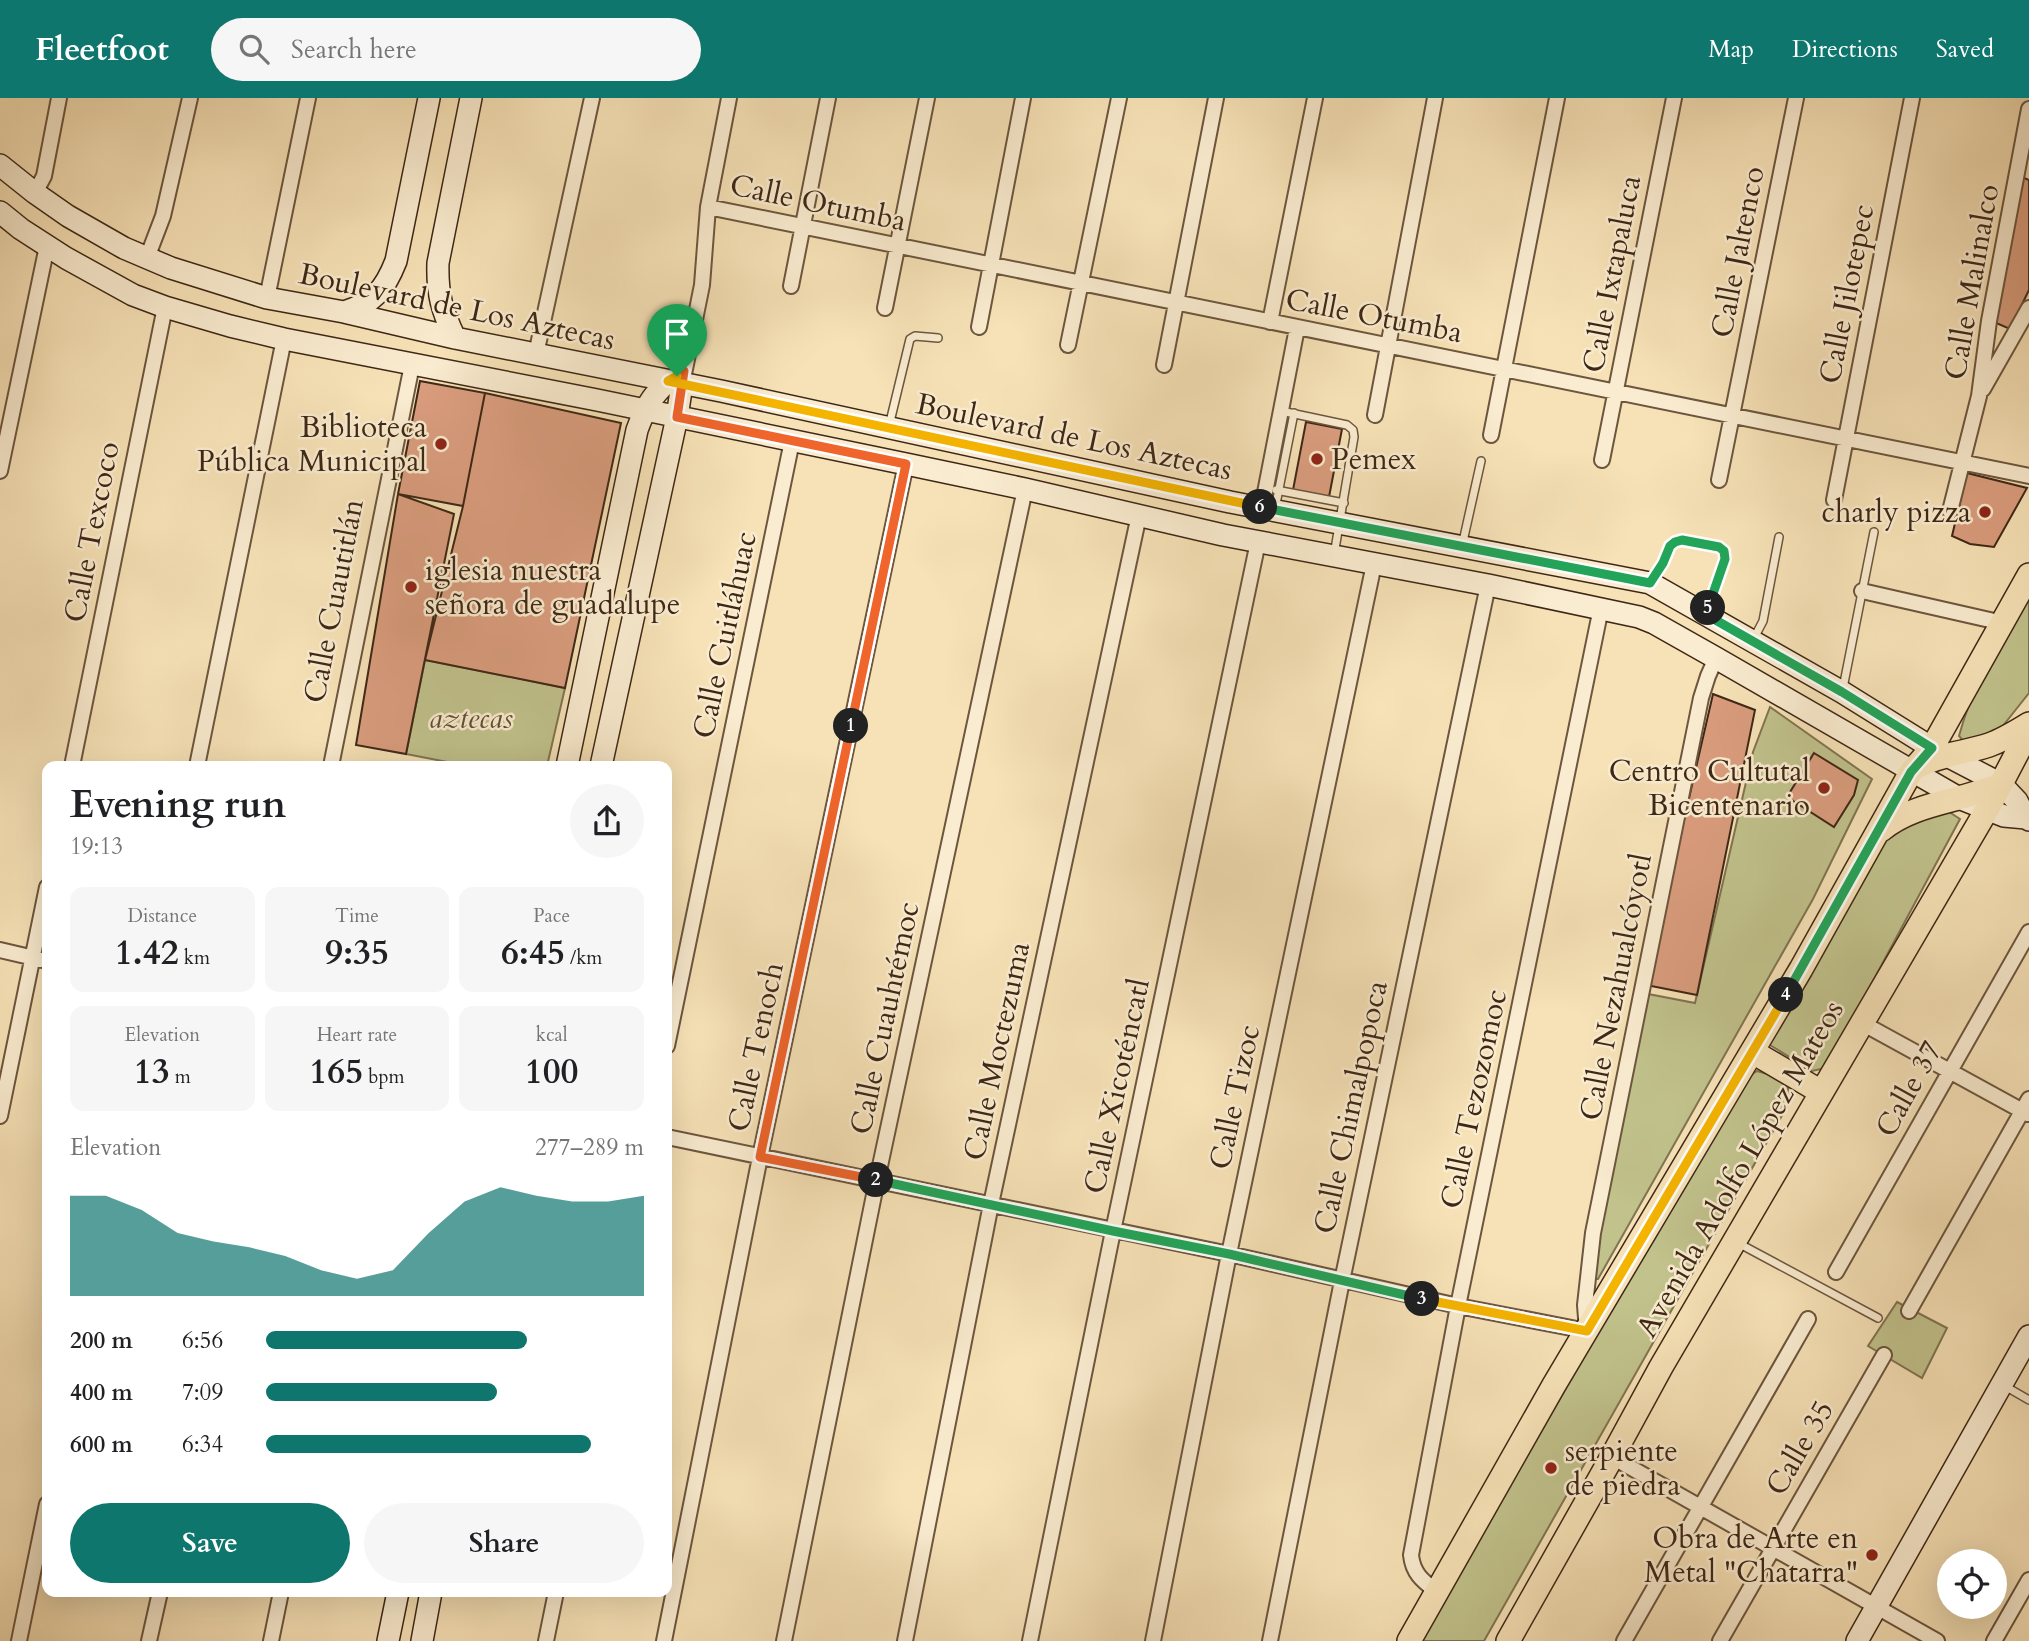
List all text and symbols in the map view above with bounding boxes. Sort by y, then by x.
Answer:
search box [211,18,701,81]
text: Fleetfoot [35,27,169,72]
icon: search [235,30,273,68]
text: Search here [291,32,417,67]
text: Map [1708,33,1754,66]
text: Directions [1792,33,1898,66]
text: Saved [1936,33,1994,66]
street label: Calle Jaltenco [1701,163,1775,341]
street label: Calle Otumba [726,164,910,242]
street label: Calle Ixtapaluca [1573,172,1651,376]
street label: Calle Malinalco [1935,181,2009,383]
street label: Calle Jilotepec [1810,201,1884,387]
street label: Boulevard de Los Aztecas [295,253,619,361]
street label: Calle Otumba [1282,279,1466,353]
pin [647,304,707,376]
icon: arrive [658,315,696,353]
street label: Boulevard de Los Aztecas [912,383,1236,491]
place label: Biblioteca Pública Municipal [197,407,427,482]
marker: Biblioteca Pública Municipal [433,436,449,452]
street label: Calle Texcoco [54,438,130,626]
place label: Pemex [1331,439,1416,480]
marker: Pemex [1309,451,1325,467]
pin: 6 [1242,490,1278,524]
place label: charly pizza [1821,492,1971,533]
text: 6 [1255,493,1264,519]
street label: Calle Cuautitlán [294,496,374,706]
marker: charly pizza [1977,504,1993,520]
street label: Calle Cuitláhuac [683,528,767,742]
place label: iglesia nuestra señora de guadalupe [425,550,680,625]
marker: iglesia nuestra señora de guadalupe [403,579,419,595]
pin: 5 [1690,590,1726,626]
text: 5 [1703,594,1712,620]
park label: aztecas [429,698,513,739]
pin: 1 [834,708,868,744]
text: 1 [846,712,855,738]
place label: Centro Cultutal Bicentenario [1609,751,1810,826]
text: Evening run [70,779,286,831]
marker: Centro Cultutal Bicentenario [1816,780,1832,796]
button: share [570,784,644,858]
text: 19:13 [70,831,123,862]
street label: Calle Nezahualcóyotl [1570,850,1662,1124]
street label: Calle Cuauhtémoc [840,898,930,1138]
text: Distance [128,903,197,929]
text: Time [335,903,379,929]
text: Pace [533,903,570,929]
text: 1.42 [115,929,179,977]
text: 9:35 [325,929,389,977]
text: 6:45 [501,929,565,977]
street label: Calle Moctezuma [954,938,1040,1164]
text: km [179,945,210,971]
text: /km [565,945,602,971]
street label: Calle Tenoch [718,958,794,1135]
street label: Calle Xicoténcatl [1074,974,1160,1197]
street label: Calle Chimalpopoca [1304,977,1398,1237]
pin: 4 [1768,978,1803,1012]
text: 4 [1781,981,1790,1007]
street label: Calle Tezozomoc [1431,986,1517,1212]
street label: Avenida Adolfo López Mateos [1626,993,1854,1345]
street label: Calle Tizoc [1200,1021,1270,1173]
text: Elevation [125,1022,200,1048]
text: Heart rate [317,1022,397,1048]
text: kcal [536,1022,568,1048]
street label: Calle 37 [1866,1034,1952,1144]
text: 13 [134,1048,170,1096]
text: 165 [309,1048,363,1096]
text: 100 [525,1048,579,1096]
text: m [170,1064,191,1090]
text: bpm [363,1064,405,1090]
text: Elevation [70,1132,161,1163]
text: 277–289 m [535,1132,644,1163]
pin: 2 [858,1162,894,1198]
text: 2 [871,1166,880,1192]
pin: 3 [1404,1282,1440,1316]
text: 3 [1417,1285,1426,1311]
text: 200 m [70,1325,133,1356]
text: 6:56 [182,1325,223,1356]
text: 400 m [70,1377,133,1408]
text: 7:09 [182,1377,223,1408]
street label: Calle 35 [1756,1393,1844,1503]
text: 600 m [70,1429,133,1460]
text: 6:34 [182,1429,223,1460]
place label: serpiente de piedra [1565,1431,1681,1506]
marker: serpiente de piedra [1543,1460,1559,1476]
button: Save [70,1503,350,1583]
button: Share [364,1503,644,1583]
place label: Obra de Arte en Metal "Chatarra" [1644,1518,1858,1593]
marker: Obra de Arte en Metal "Chatarra" [1864,1547,1880,1563]
map controls [1937,1549,2007,1619]
button: locate [1937,1549,2007,1619]

